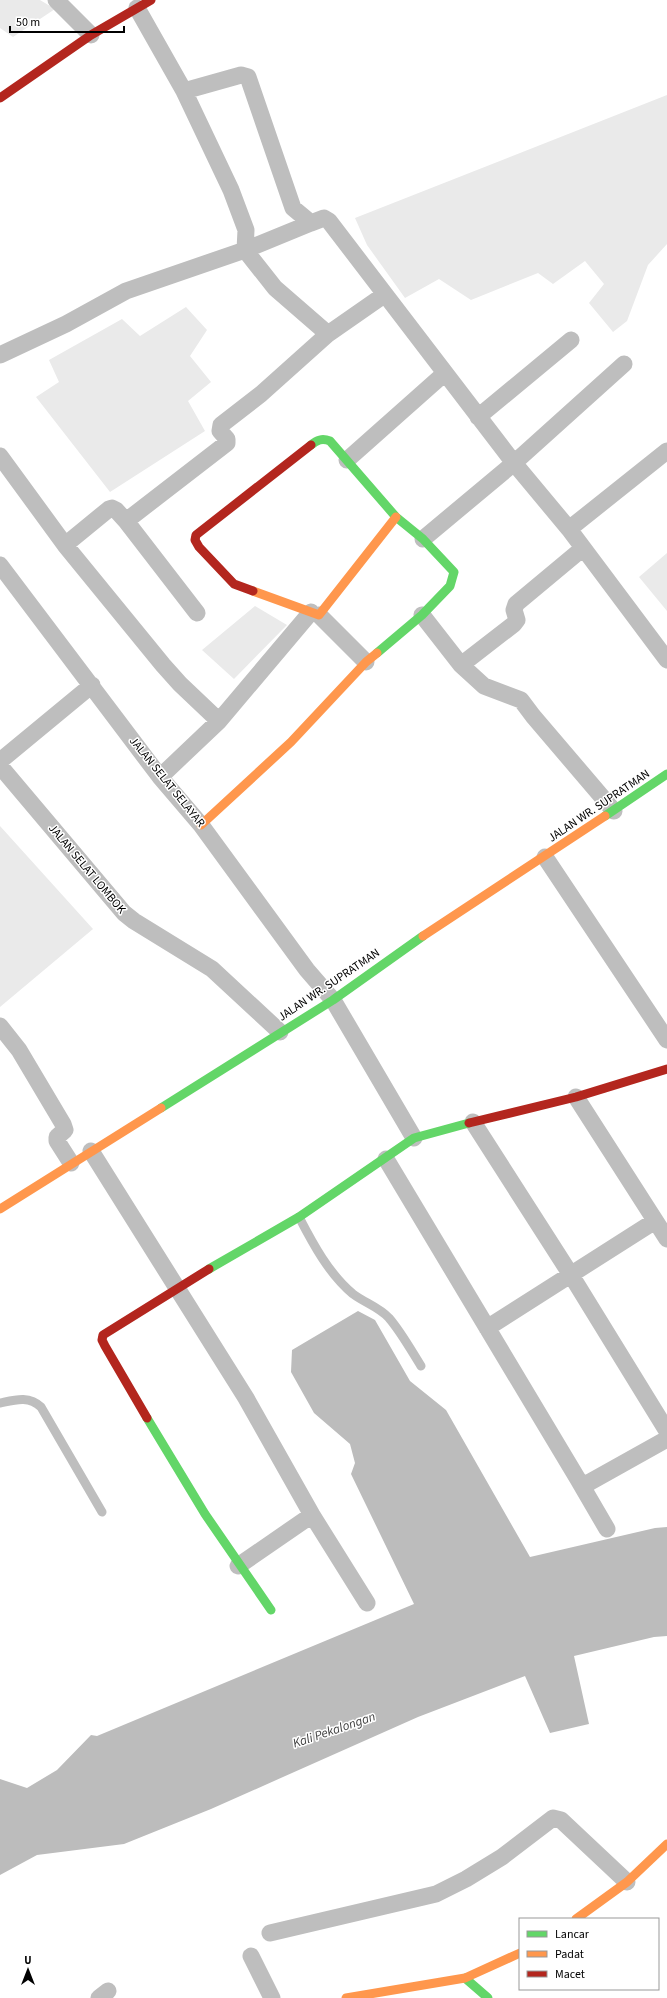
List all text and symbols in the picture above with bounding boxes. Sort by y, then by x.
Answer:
scale bar [10,8,124,34]
text: 50 m [16,14,40,31]
street label: JALAN SELAT SELAYAR [125,733,209,831]
street label: JALAN WR. SUPRATMAN [545,766,653,846]
street label: JALAN SELAT LOMBOK [44,821,130,918]
street label: JALAN WR. SUPRATMAN [275,945,383,1025]
water label: Kali Pekalongan [290,1707,378,1753]
legend [519,1918,659,1990]
text: Lancar [555,1926,590,1943]
text: Padat [555,1946,584,1963]
north arrow [8,1950,48,1990]
text: U [24,1953,32,1968]
text: Macet [555,1966,585,1983]

